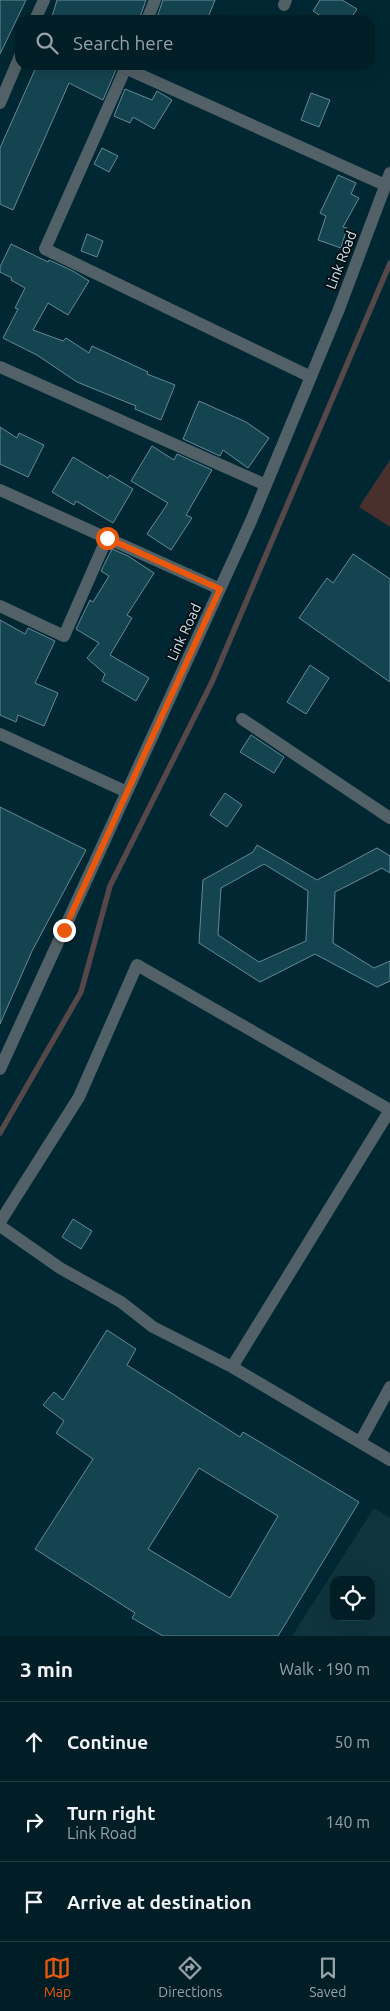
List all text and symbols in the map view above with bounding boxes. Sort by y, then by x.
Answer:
search box [15,15,375,70]
icon: search [33,29,61,57]
text: Search here [73,32,173,54]
street label: Link Road [323,229,359,291]
route start [96,527,119,550]
street label: Link Road [164,601,204,663]
route end [53,919,76,942]
map controls [330,1576,375,1621]
button: locate [330,1576,375,1621]
text: 3 min [20,1657,73,1681]
text: Walk · 190 m [279,1660,370,1678]
icon: ahead [20,1728,48,1756]
text: Continue [67,1731,148,1753]
text: 50 m [334,1733,370,1751]
text: Turn right [67,1802,155,1824]
icon: right [20,1808,48,1836]
text: 140 m [325,1813,370,1831]
text: Link Road [67,1824,137,1842]
icon: arrive [20,1888,48,1916]
text: Arrive at destination [67,1891,252,1913]
tab: Map [43,1954,71,2000]
tab: Directions [158,1954,222,2000]
tab: Saved [309,1954,347,2000]

